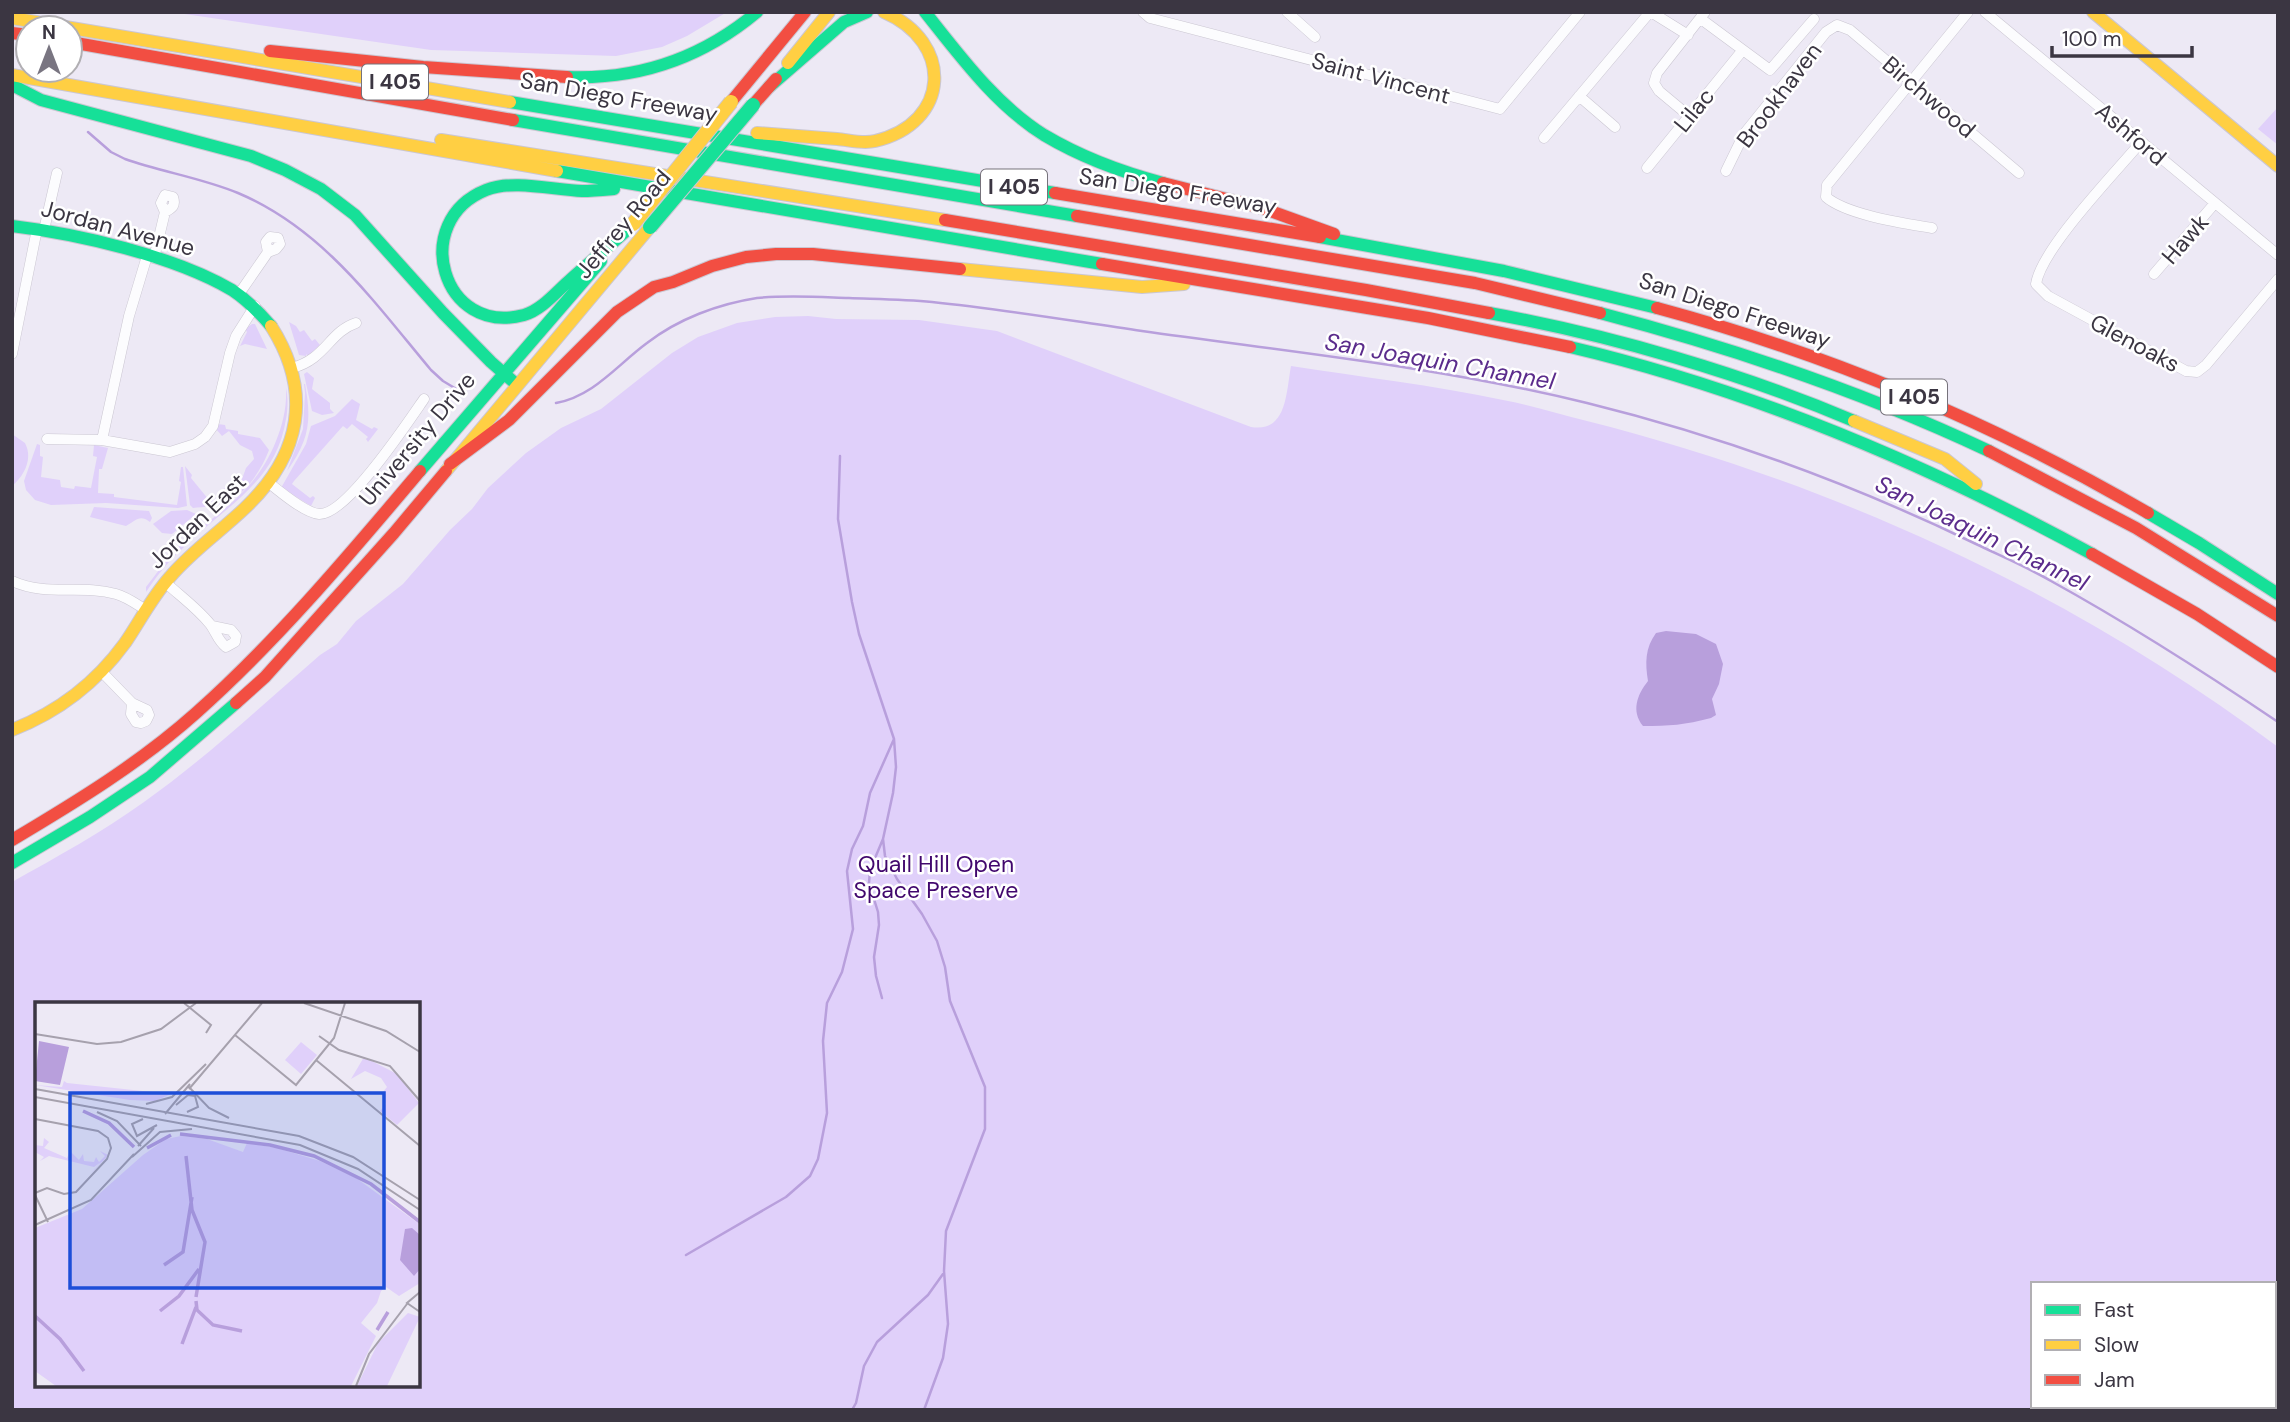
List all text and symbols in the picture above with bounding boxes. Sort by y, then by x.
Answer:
north arrow [14,14,84,84]
scale bar [2052,14,2192,58]
text: N [42,20,56,45]
text: 100 m [2062,25,2122,53]
street label: Brookhaven [1730,36,1828,154]
street label: Saint Vincent [1308,45,1454,111]
street label: Birchwood [1876,49,1982,145]
road number: I 405 [362,64,428,100]
street label: San Diego Freeway [518,65,720,129]
street label: Lilac [1667,82,1721,138]
street label: Ashford [2089,96,2173,172]
street label: San Diego Freeway [1077,161,1279,221]
street label: Jeffrey Road [569,163,677,285]
road number: I 405 [981,170,1047,204]
street label: Jordan Avenue [38,193,198,263]
street label: Hawk [2155,207,2215,270]
street label: San Diego Freeway [1635,265,1835,355]
street label: Glenoaks [2085,307,2185,379]
water label: San Joaquin Channel [1323,325,1558,397]
street label: University Drive [352,366,482,512]
road number: I 405 [1881,380,1947,414]
street label: Jordan East [142,467,252,575]
water label: San Joaquin Channel [1870,468,2094,598]
park label: Quail Hill Open Space Preserve [854,849,1018,905]
inset map [35,1002,420,1387]
legend [2031,1282,2276,1408]
text: Fast [2094,1296,2134,1324]
text: Slow [2094,1331,2139,1359]
text: Jam [2094,1366,2135,1394]

